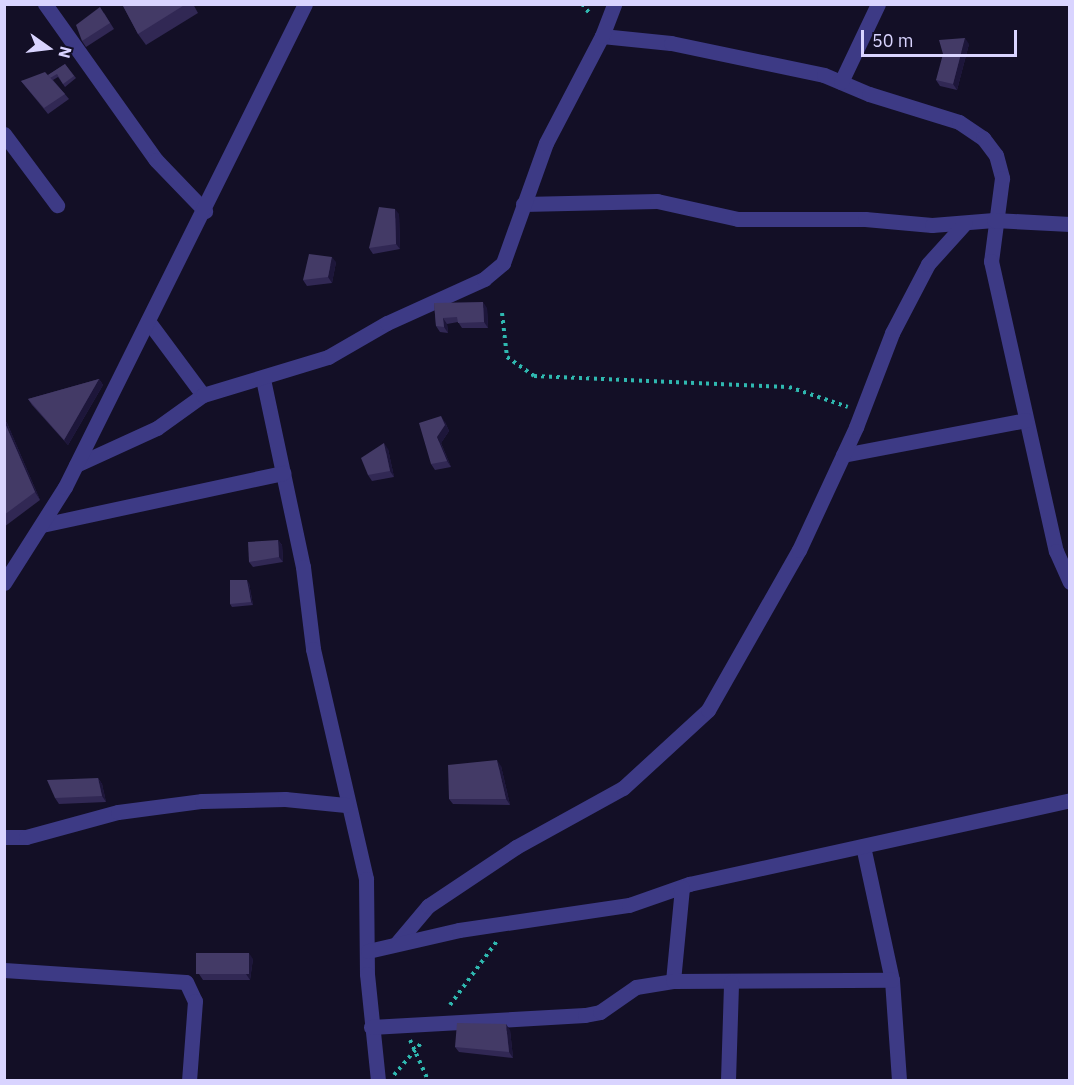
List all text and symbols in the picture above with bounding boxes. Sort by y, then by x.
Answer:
north arrow [18,18,78,78]
scale bar [864,18,1020,56]
text: 50 m [872,29,914,52]
text: N [54,44,77,60]

